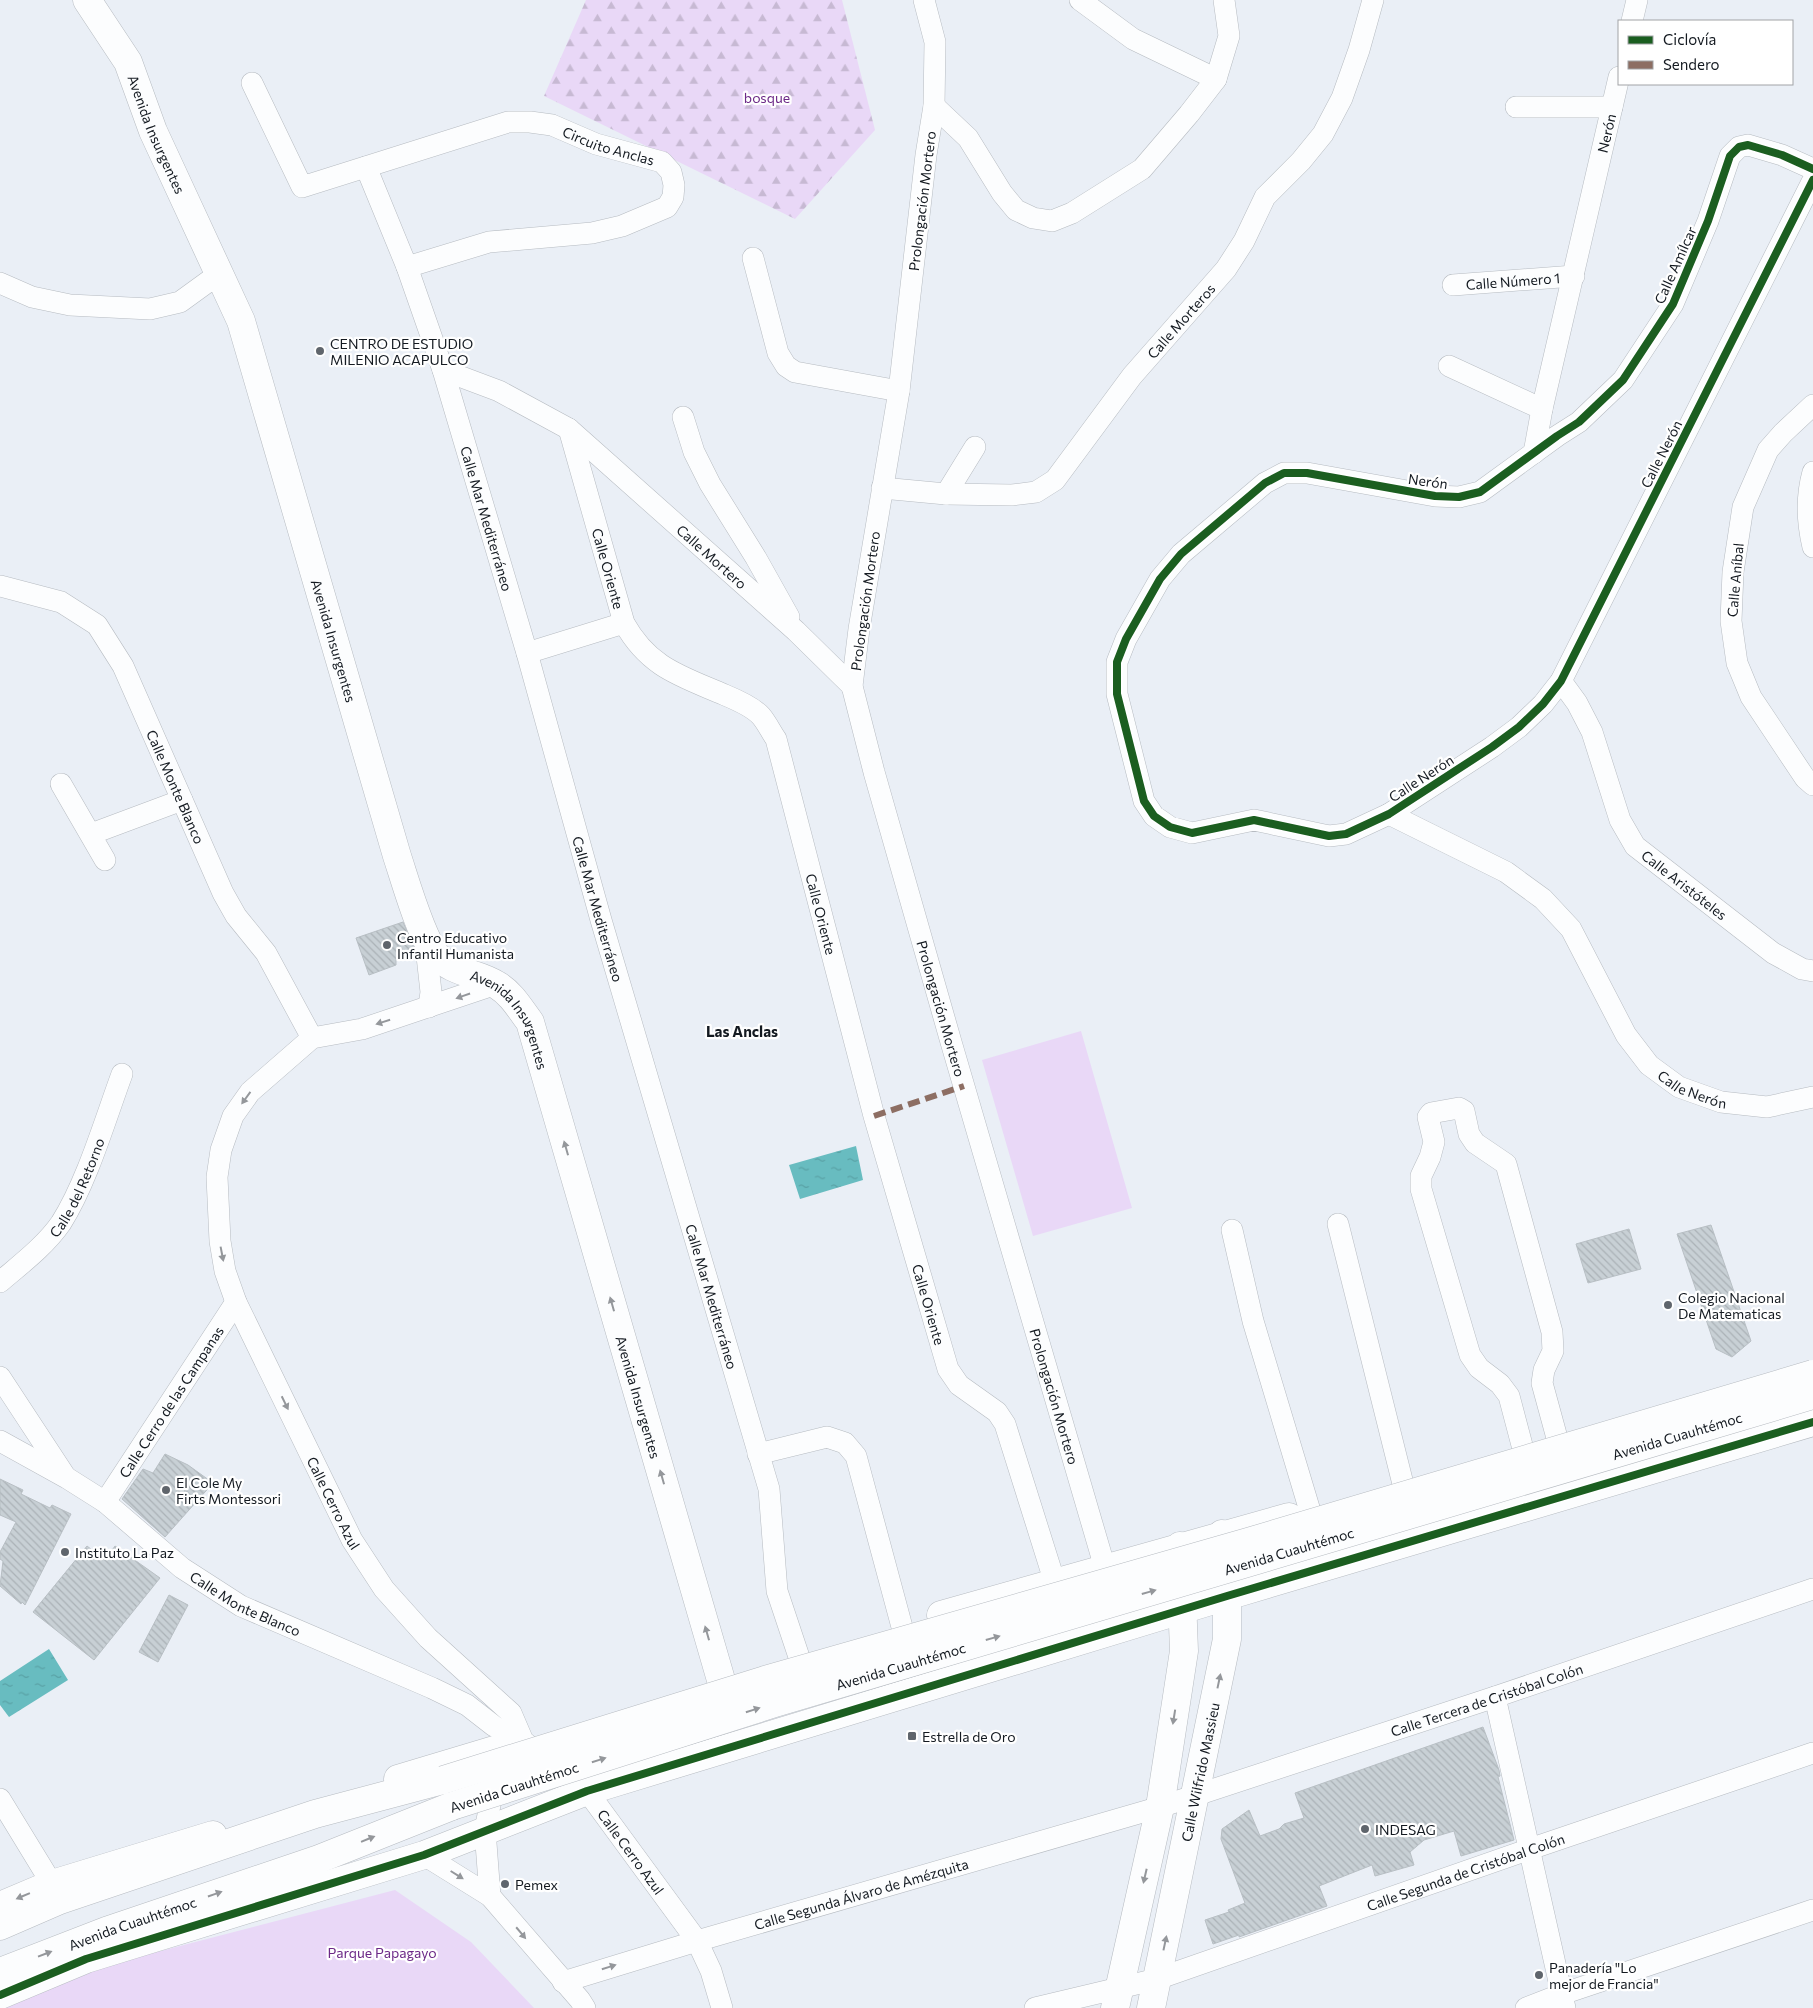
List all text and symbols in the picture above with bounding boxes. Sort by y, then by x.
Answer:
legend [1618,20,1793,85]
text: Ciclovía [1663,30,1716,48]
text: Sendero [1663,55,1720,73]
street label: Avenida Insurgentes [125,72,189,196]
park label: bosque [744,89,790,106]
street label: Nerón [1593,112,1619,154]
street label: Circuito Anclas [560,122,656,168]
street label: Prolongación Mortero [905,130,939,272]
street label: Calle Amílcar [1650,223,1700,306]
street label: Calle Número 1 [1465,269,1561,293]
street label: Calle Morteros [1143,280,1218,362]
place label: CENTRO DE ESTUDIO MILENIO ACAPULCO [330,335,473,368]
marker: CENTRO DE ESTUDIO MILENIO ACAPULCO [314,345,326,357]
street label: Calle Nerón [1637,417,1685,491]
street label: Calle Mar Mediterráneo [457,444,517,593]
street label: Nerón [1407,470,1449,492]
street label: Calle Mortero [673,521,751,592]
street label: Calle Oriente [589,526,628,611]
street label: Prolongación Mortero [847,530,883,672]
street label: Calle Aníbal [1723,542,1747,618]
street label: Avenida Insurgentes [308,577,360,704]
street label: Calle Monte Blanco [144,727,209,846]
street label: Calle Nerón [1385,751,1457,805]
street label: Calle Mar Mediterráneo [570,834,627,984]
street label: Calle Aristóteles [1638,846,1731,923]
street label: Calle Oriente [803,872,840,956]
place label: Centro Educativo Infantil Humanista [397,929,514,962]
street label: Prolongación Mortero [914,938,969,1079]
marker: Centro Educativo Infantil Humanista [381,939,393,951]
street label: Avenida Insurgentes [468,966,552,1071]
one-way arrow [455,992,470,1000]
one-way arrow [375,1019,390,1027]
district label: Las Anclas [706,1022,778,1040]
street label: Calle Nerón [1655,1066,1727,1111]
one-way arrow [241,1091,251,1105]
street label: Calle del Retorno [45,1135,107,1240]
one-way arrow [562,1141,570,1156]
street label: Calle Mar Mediterráneo [683,1222,742,1371]
one-way arrow [218,1246,226,1261]
street label: Calle Oriente [909,1262,949,1347]
place label: Colegio Nacional De Matematicas [1678,1289,1785,1322]
one-way arrow [607,1297,615,1312]
marker: Colegio Nacional De Matematicas [1662,1299,1674,1311]
street label: Calle Cerro de las Campanas [115,1323,227,1481]
street label: Prolongación Mortero [1027,1326,1083,1466]
street label: Avenida Insurgentes [613,1333,665,1460]
one-way arrow [281,1396,289,1410]
street label: Avenida Cuauhtémoc [1610,1408,1744,1463]
street label: Calle Cerro Azul [304,1454,364,1552]
one-way arrow [658,1469,666,1484]
place label: El Cole My Firts Montessori [176,1474,281,1507]
marker: El Cole My Firts Montessori [160,1484,172,1496]
street label: Avenida Cuauhtémoc [1222,1523,1356,1578]
place label: Instituto La Paz [75,1544,174,1561]
marker: Instituto La Paz [59,1546,71,1558]
street label: Calle Monte Blanco [187,1567,304,1639]
one-way arrow [1141,1588,1156,1596]
one-way arrow [703,1625,711,1640]
one-way arrow [985,1634,1000,1642]
street label: Avenida Cuauhtémoc [834,1638,967,1693]
street label: Calle Tercera de Cristóbal Colón [1388,1659,1585,1739]
one-way arrow [1215,1673,1223,1689]
street label: Calle Wilfrido Massieu [1177,1701,1222,1843]
one-way arrow [746,1705,761,1713]
one-way arrow [1170,1709,1178,1725]
place label: Estrella de Oro [922,1728,1016,1745]
marker: Estrella de Oro [906,1730,918,1742]
one-way arrow [591,1755,606,1763]
street label: Avenida Cuauhtémoc [448,1758,581,1816]
street label: Calle Cerro Azul [595,1806,668,1897]
place label: INDESAG [1375,1821,1436,1838]
marker: INDESAG [1359,1823,1371,1835]
street label: Calle Segunda de Cristóbal Colón [1364,1829,1567,1914]
one-way arrow [361,1835,376,1843]
street label: Calle Segunda Álvaro de Amézquita [752,1854,970,1933]
one-way arrow [1141,1869,1149,1884]
one-way arrow [450,1871,463,1880]
place label: Pemex [515,1876,559,1893]
marker: Pemex [499,1878,511,1890]
one-way arrow [208,1890,223,1898]
one-way arrow [16,1893,30,1901]
street label: Avenida Cuauhtémoc [66,1893,198,1953]
one-way arrow [515,1927,526,1939]
one-way arrow [1161,1935,1169,1951]
park label: Parque Papagayo [327,1944,437,1961]
one-way arrow [38,1950,53,1957]
place label: Panadería "Lo mejor de Francia" [1549,1959,1659,1992]
one-way arrow [602,1963,617,1971]
marker: Panadería "Lo mejor de Francia" [1533,1969,1545,1981]

